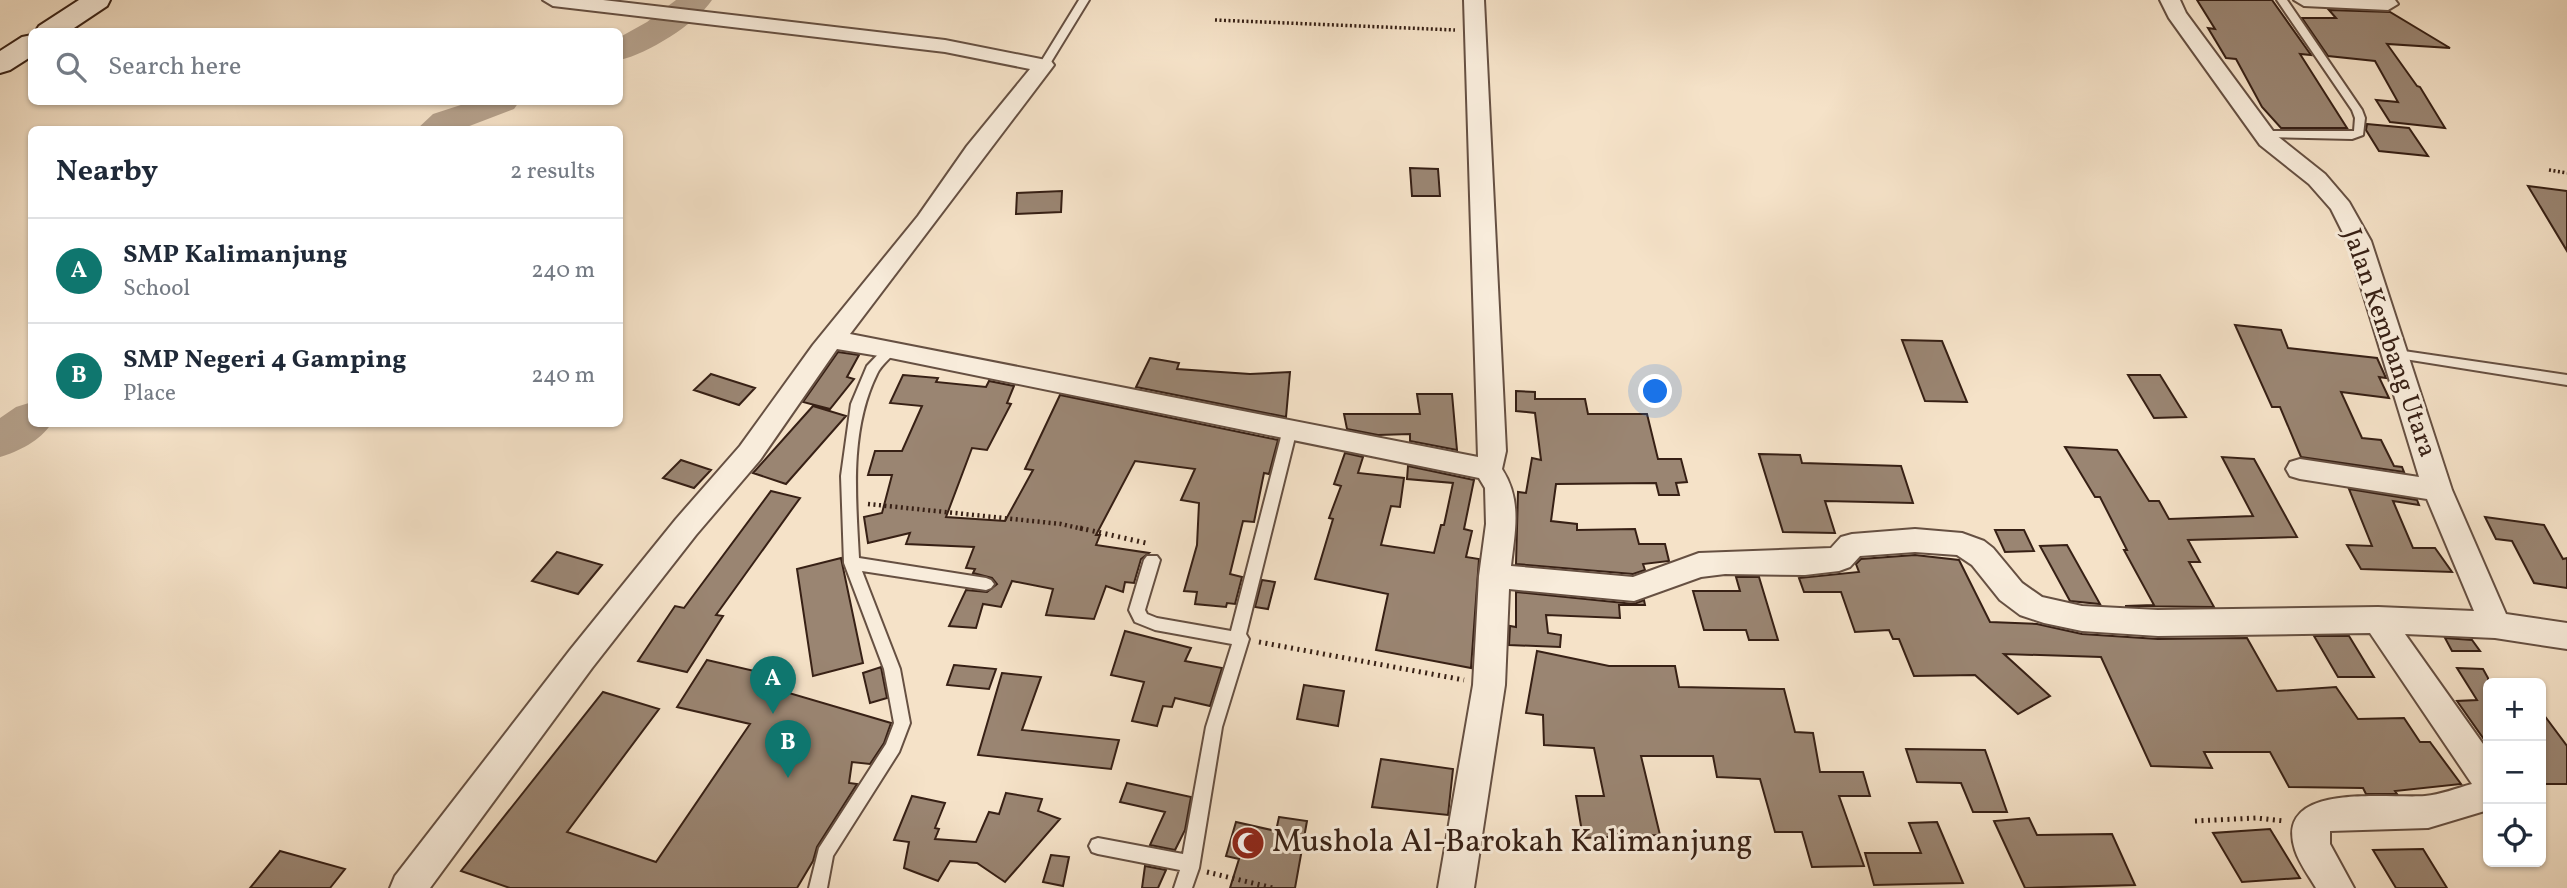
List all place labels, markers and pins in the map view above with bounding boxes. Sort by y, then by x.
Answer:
pin: A [750,656,796,714]
pin: B [765,720,811,778]
place label: Mushola Al-Barokah Kalimanjung [1272,821,1753,865]
mosque icon: Mushola Al-Barokah Kalimanjung [1229,824,1267,862]

